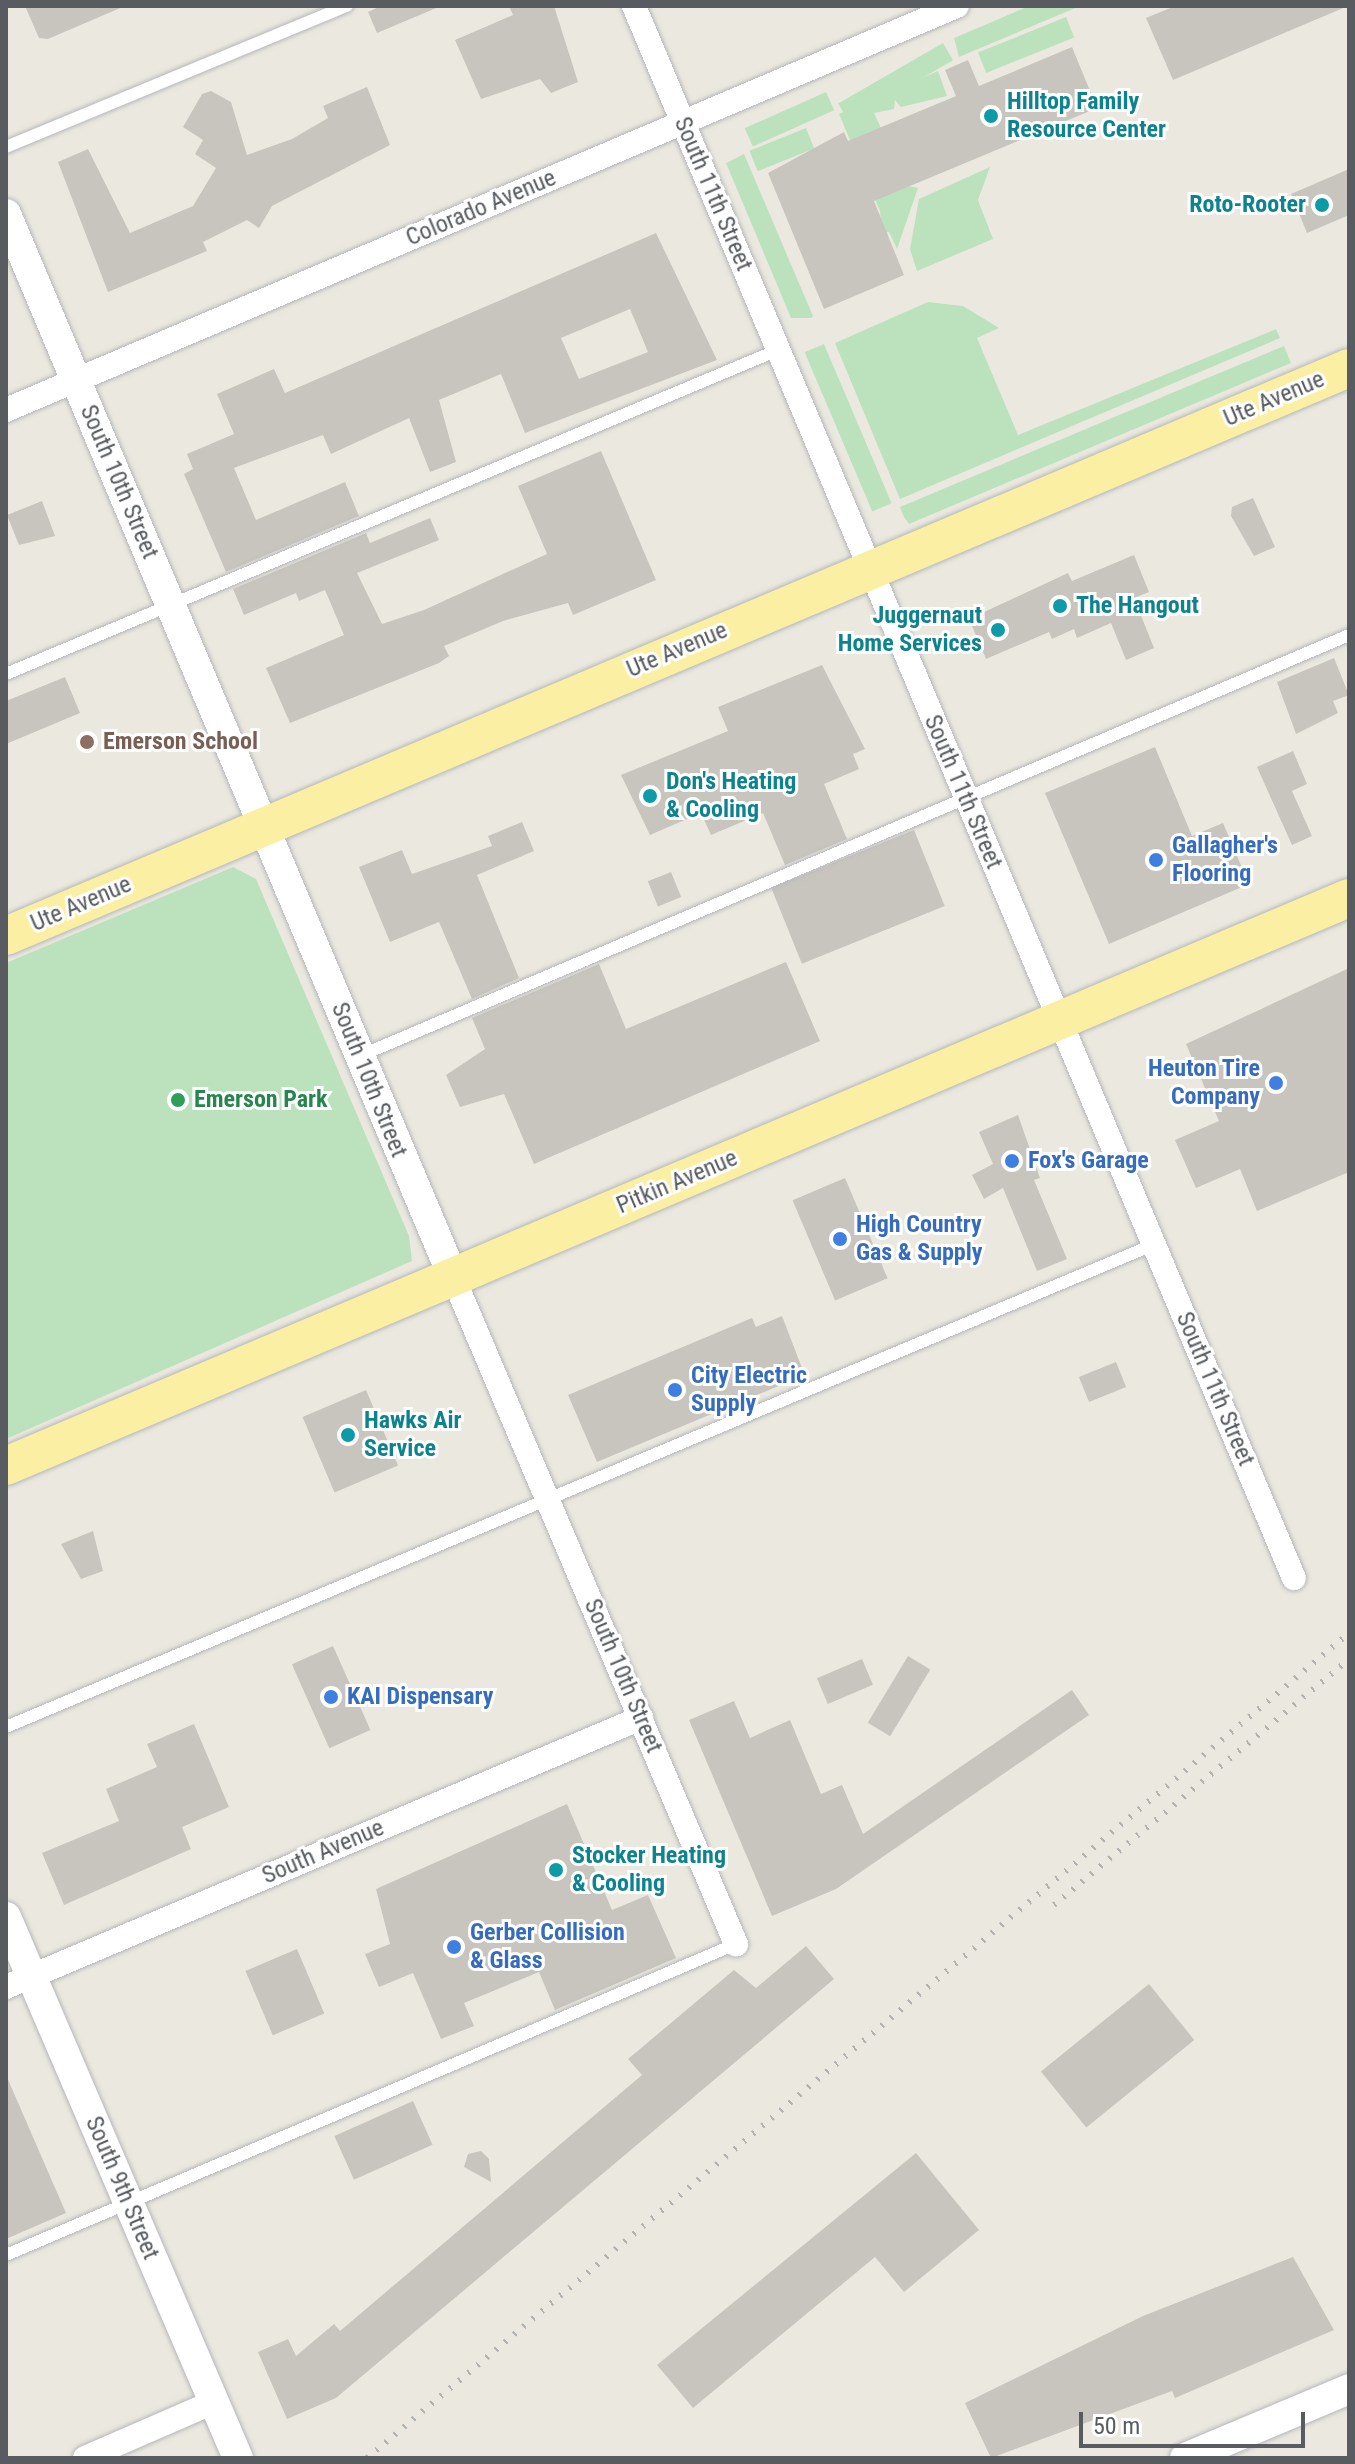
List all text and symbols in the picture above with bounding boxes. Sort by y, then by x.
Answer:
place label: Hilltop Family Resource Center [1007,88,1166,144]
marker: Hilltop Family Resource Center [982,107,1000,125]
street label: South 11th Street [668,113,758,275]
street label: Colorado Avenue [402,163,560,253]
place label: Roto-Rooter [1189,191,1306,219]
marker: Roto-Rooter [1313,196,1331,214]
street label: Ute Avenue [1219,365,1329,433]
street label: South 10th Street [74,401,164,563]
place label: The Hangout [1076,592,1199,620]
marker: The Hangout [1051,597,1069,615]
place label: Juggernaut Home Services [838,602,982,658]
street label: Ute Avenue [622,616,732,684]
marker: Juggernaut Home Services [989,621,1007,639]
street label: South 11th Street [918,711,1008,873]
place label: Emerson School [103,728,258,756]
marker: Emerson School [78,733,96,751]
place label: Don's Heating & Cooling [666,768,796,824]
marker: Don's Heating & Cooling [641,787,659,805]
place label: Gallagher's Flooring [1172,832,1278,888]
marker: Gallagher's Flooring [1147,851,1165,869]
street label: Ute Avenue [26,870,136,938]
street label: South 10th Street [325,998,413,1162]
place label: Heuton Tire Company [1147,1055,1260,1111]
marker: Heuton Tire Company [1267,1074,1285,1092]
place label: Emerson Park [194,1086,327,1114]
marker: Emerson Park [169,1091,187,1109]
street label: Pitkin Avenue [612,1144,742,1220]
place label: Fox's Garage [1028,1147,1149,1175]
marker: Fox's Garage [1003,1152,1021,1170]
place label: High Country Gas & Supply [856,1211,982,1267]
marker: High Country Gas & Supply [831,1230,849,1248]
street label: South 11th Street [1170,1308,1260,1470]
place label: City Electric Supply [691,1362,807,1418]
marker: City Electric Supply [666,1381,684,1399]
place label: Hawks Air Service [364,1407,461,1463]
marker: Hawks Air Service [339,1426,357,1444]
street label: South 10th Street [578,1595,668,1757]
place label: KAI Dispensary [347,1683,493,1711]
marker: KAI Dispensary [322,1688,340,1706]
street label: South Avenue [258,1813,388,1891]
place label: Stocker Heating & Cooling [572,1842,726,1898]
marker: Stocker Heating & Cooling [547,1861,565,1879]
place label: Gerber Collision & Glass [470,1919,625,1975]
marker: Gerber Collision & Glass [445,1938,463,1956]
street label: South 9th Street [79,2112,165,2264]
scale bar [1083,2396,1309,2446]
text: 50 m [1093,2412,1140,2440]

